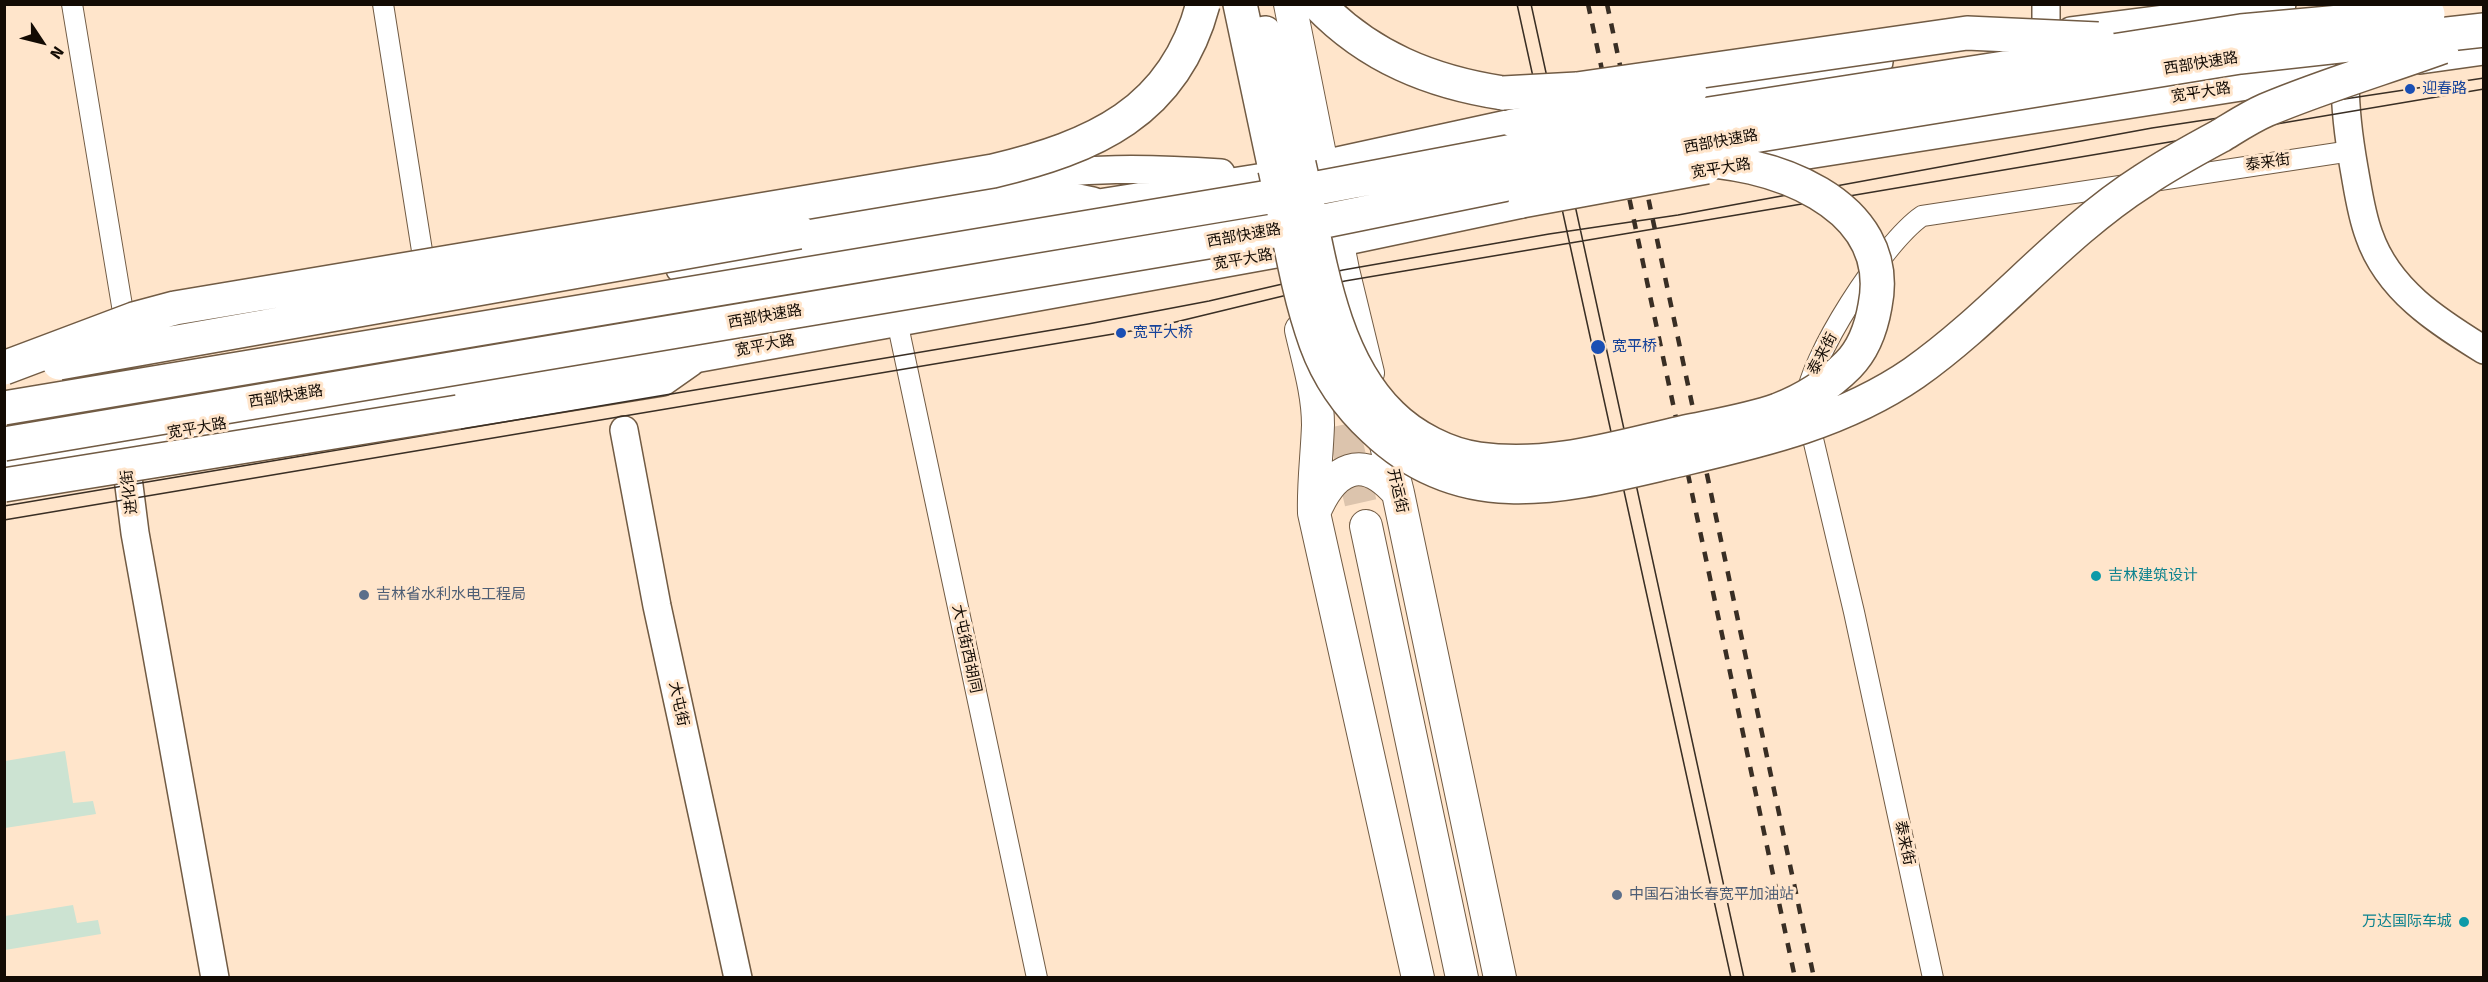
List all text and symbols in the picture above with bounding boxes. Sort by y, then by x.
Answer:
north arrow [12,12,72,72]
text: N [45,42,68,63]
street label: 西部快速路 [2163,49,2239,79]
street label: 宽平大路 [2170,79,2232,107]
place label: 迎春路 [2422,80,2467,98]
marker: 迎春路 [2403,82,2417,96]
street label: 西部快速路 [1683,127,1759,157]
street label: 泰来街 [2244,151,2292,175]
street label: 宽平大路 [1690,155,1752,183]
street label: 西部快速路 [1206,221,1282,251]
street label: 宽平大路 [1212,246,1274,274]
street label: 西部快速路 [727,302,803,332]
place label: 宽平大桥 [1133,324,1193,342]
marker: 宽平大桥 [1114,326,1128,340]
street label: 泰来街 [1804,330,1842,378]
street label: 宽平大路 [734,331,796,361]
marker: 宽平桥 [1589,338,1607,356]
place label: 宽平桥 [1612,338,1657,356]
street label: 西部快速路 [248,382,324,412]
street label: 宽平大路 [166,415,228,443]
street label: 开运街 [1383,467,1411,515]
street label: 进化街 [118,469,142,515]
place label: 吉林建筑设计 [2108,567,2198,585]
marker: 吉林建筑设计 [2089,569,2103,583]
place label: 吉林省水利水电工程局 [376,586,526,604]
marker: 吉林省水利水电工程局 [357,588,371,602]
street label: 大屯街西胡同 [948,603,984,695]
street label: 大屯街 [665,680,691,728]
street label: 泰来街 [1891,819,1917,867]
place label: 中国石油长春宽平加油站 [1629,886,1794,904]
marker: 中国石油长春宽平加油站 [1610,888,1624,902]
place label: 万达国际车城 [2362,913,2452,931]
marker: 万达国际车城 [2457,915,2471,929]

